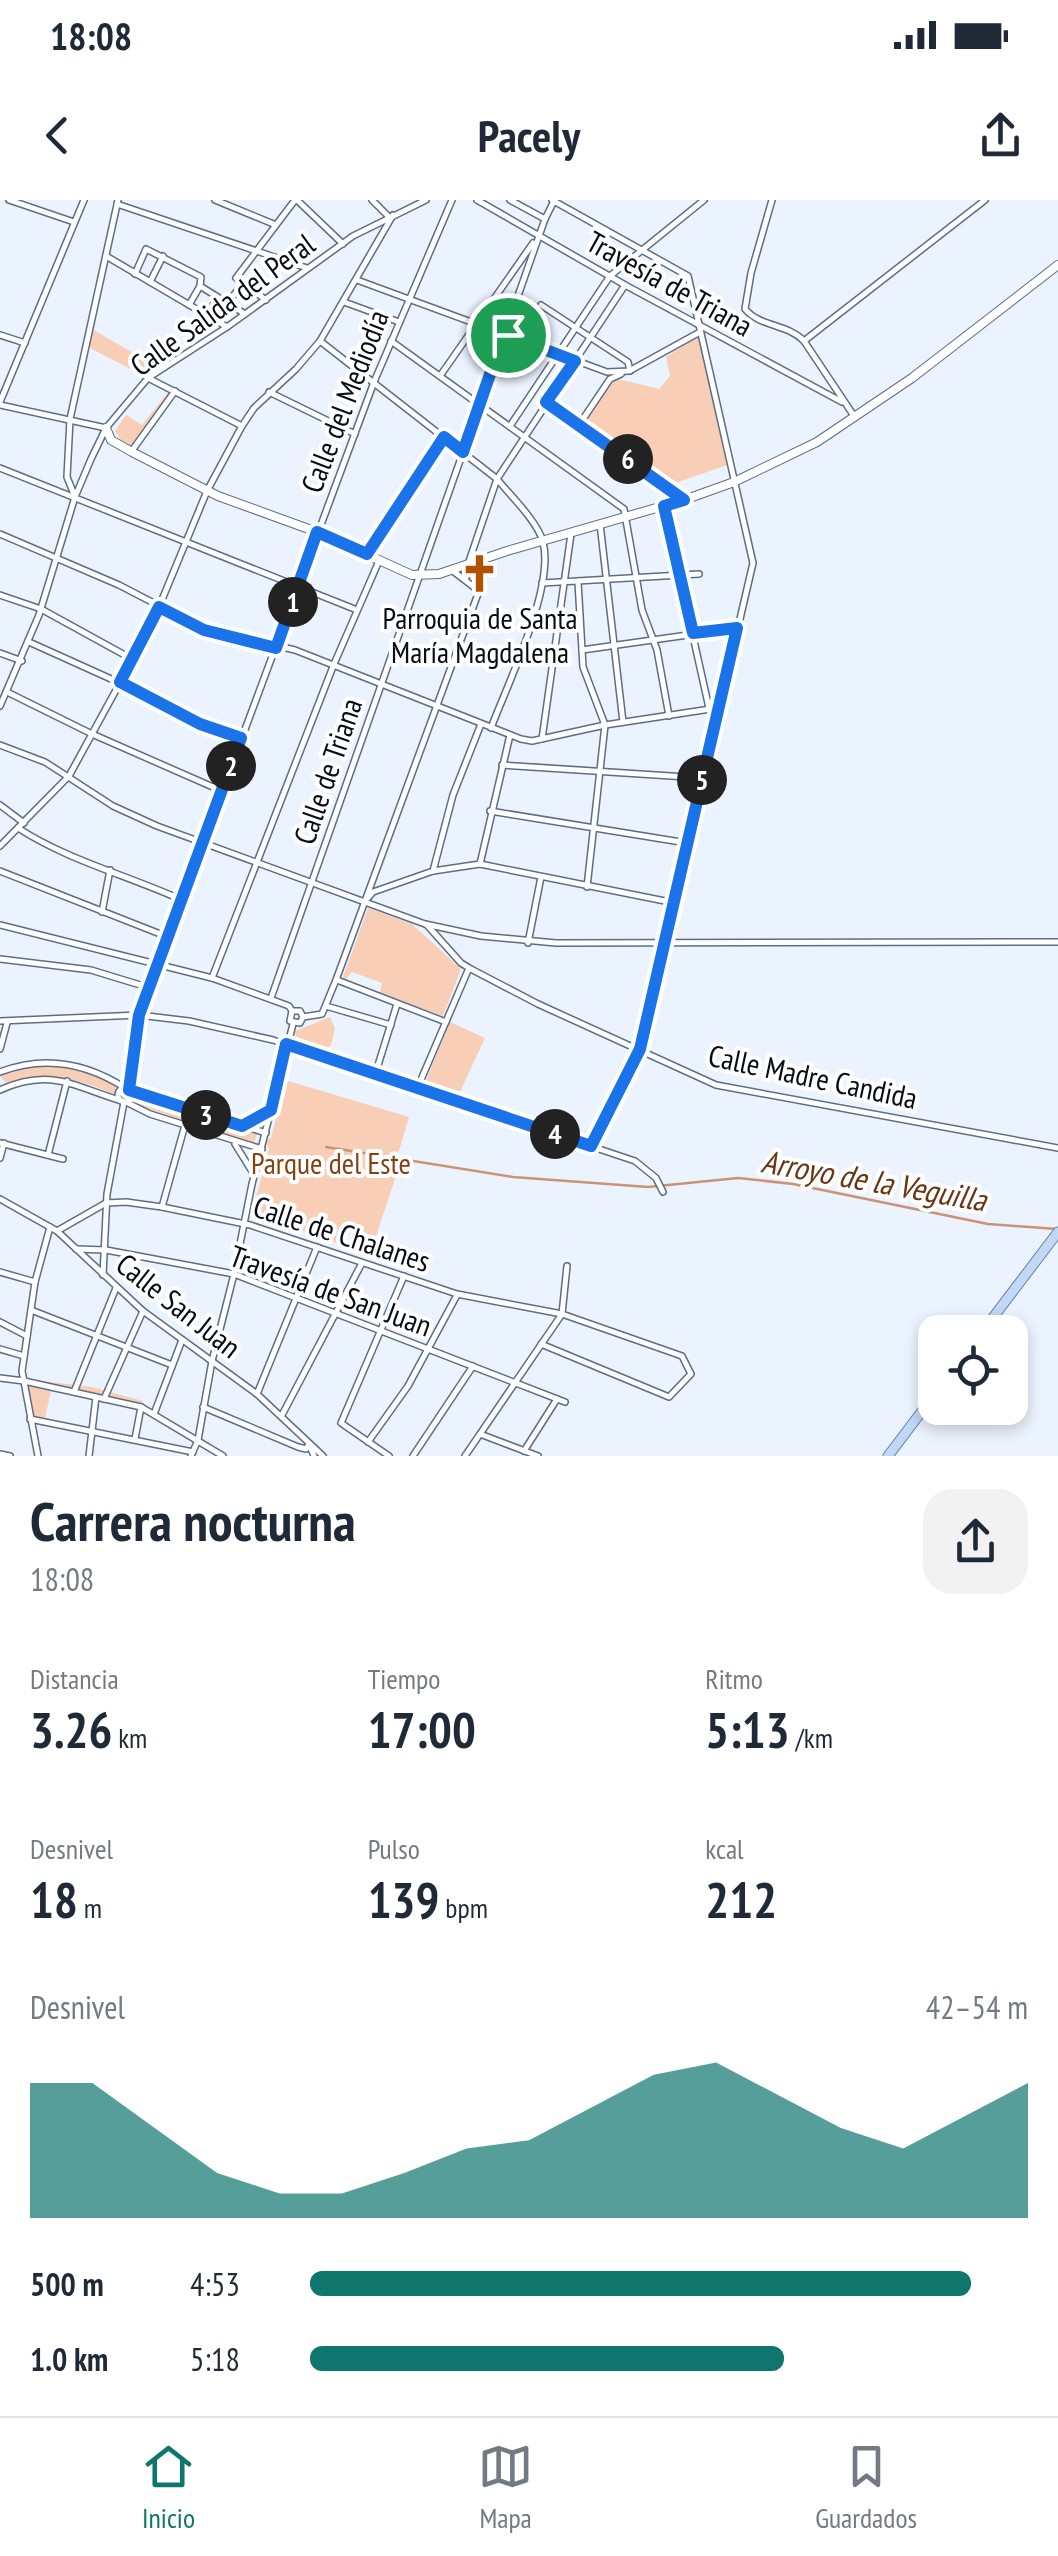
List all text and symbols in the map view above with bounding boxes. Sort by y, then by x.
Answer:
text: 18:08 [50,11,132,60]
text: Pacely [478,106,580,164]
icon: back [30,108,85,163]
icon: share [973,108,1028,163]
street label: Travesía de Triana [580,221,760,345]
street label: Calle Salida del Peral [122,224,322,384]
pin [466,293,551,378]
street label: Calle del Mediodía [291,304,397,498]
icon: arrive [481,308,536,363]
pin: 6 [603,434,653,484]
text: 6 [621,440,635,477]
church icon: Parroquia de Santa María Magdalena [459,552,501,594]
pin: 1 [268,577,318,627]
text: 1 [286,583,300,620]
place label: Parroquia de Santa María Magdalena [383,598,577,671]
street label: Calle de Triana [284,693,370,849]
pin: 2 [206,741,256,791]
text: 2 [224,747,238,784]
pin: 5 [677,755,727,805]
text: 5 [695,761,709,798]
street label: Calle Madre Candida [705,1035,921,1117]
pin: 3 [181,1090,231,1140]
text: 3 [199,1096,213,1133]
pin: 4 [530,1109,580,1159]
text: 4 [548,1115,562,1152]
water label: Arroyo de la Veguilla [758,1140,992,1221]
park label: Parque del Este [251,1143,411,1182]
street label: Calle de Chalanes [249,1186,435,1280]
street label: Travesía de San Juan [225,1235,437,1345]
street label: Calle San Juan [109,1244,249,1366]
map controls [918,1315,1028,1425]
button: locate [918,1315,1028,1425]
text: Carrera nocturna [30,1485,356,1556]
button: share [923,1489,1028,1594]
text: 18:08 [30,1558,94,1600]
text: Distancia [30,1660,119,1697]
text: Tiempo [368,1660,440,1697]
text: Ritmo [705,1660,763,1697]
text: 3.26 [30,1697,112,1762]
text: 17:00 [368,1697,476,1762]
text: 5:13 [705,1697,790,1762]
text: km [112,1719,147,1756]
text: /km [790,1719,833,1756]
text: Desnivel [30,1830,113,1867]
text: Pulso [368,1830,420,1867]
text: kcal [705,1830,744,1867]
text: 18 [30,1867,78,1932]
text: 139 [368,1867,439,1932]
text: 212 [705,1867,777,1932]
text: m [78,1889,102,1926]
text: bpm [439,1889,488,1926]
text: Desnivel [30,1986,125,2028]
text: 42–54 m [926,1986,1028,2028]
text: 500 m [30,2263,104,2305]
text: 4:53 [190,2263,240,2305]
text: 1.0 km [30,2338,108,2380]
text: 5:18 [190,2338,240,2380]
tab: Inicio [141,2439,196,2536]
tab: Mapa [478,2439,533,2536]
tab: Guardados [815,2439,917,2536]

